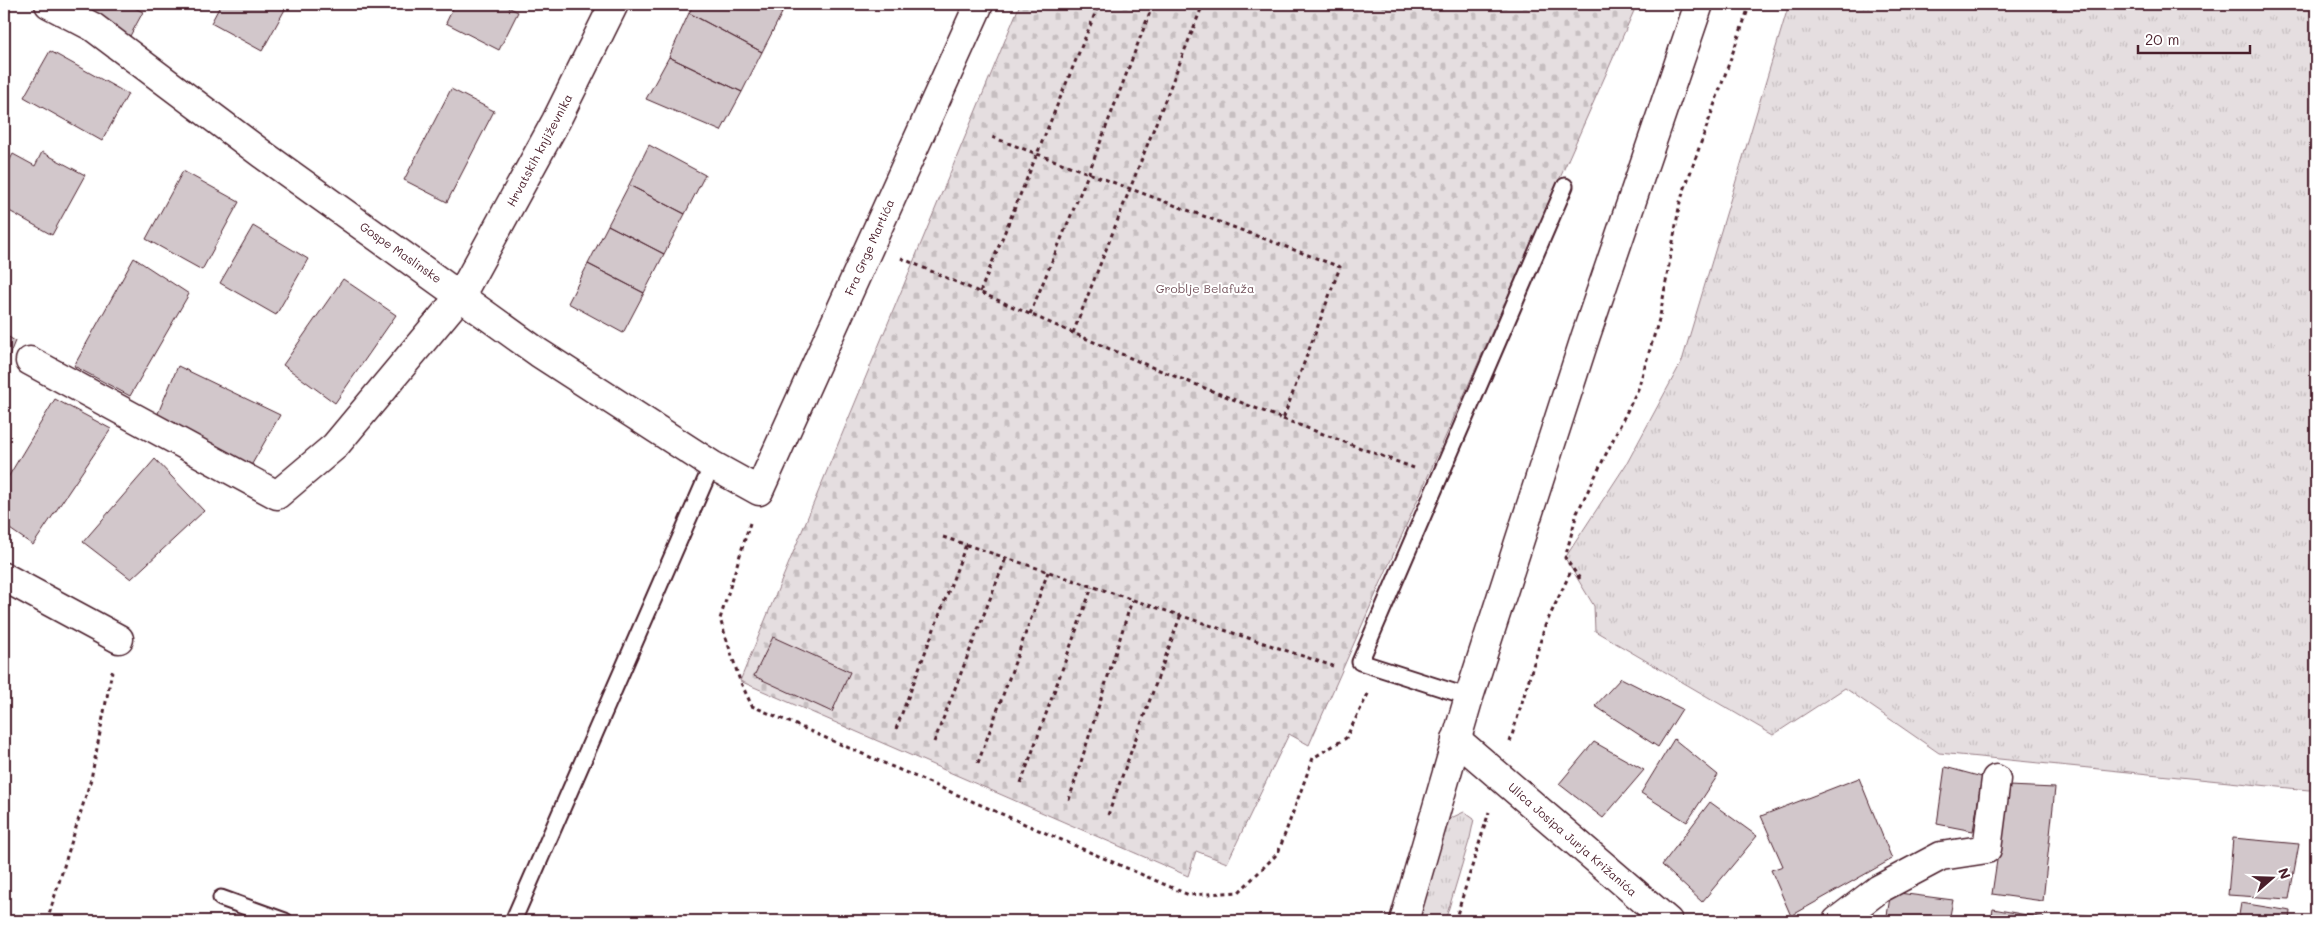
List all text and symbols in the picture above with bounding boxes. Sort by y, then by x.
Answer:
scale bar [2138,22,2250,54]
text: 20 m [2145,29,2179,49]
street label: Hrvatskih književnika [502,91,576,209]
street label: Fra Grge Martića [841,196,897,298]
street label: Gospe Maslinske [357,218,445,286]
park label: Groblje Belafuža [1156,280,1254,296]
street label: Ulica Josipa Jurja Križanića [1505,779,1641,899]
north arrow [2248,852,2298,902]
text: N [2274,865,2295,882]

